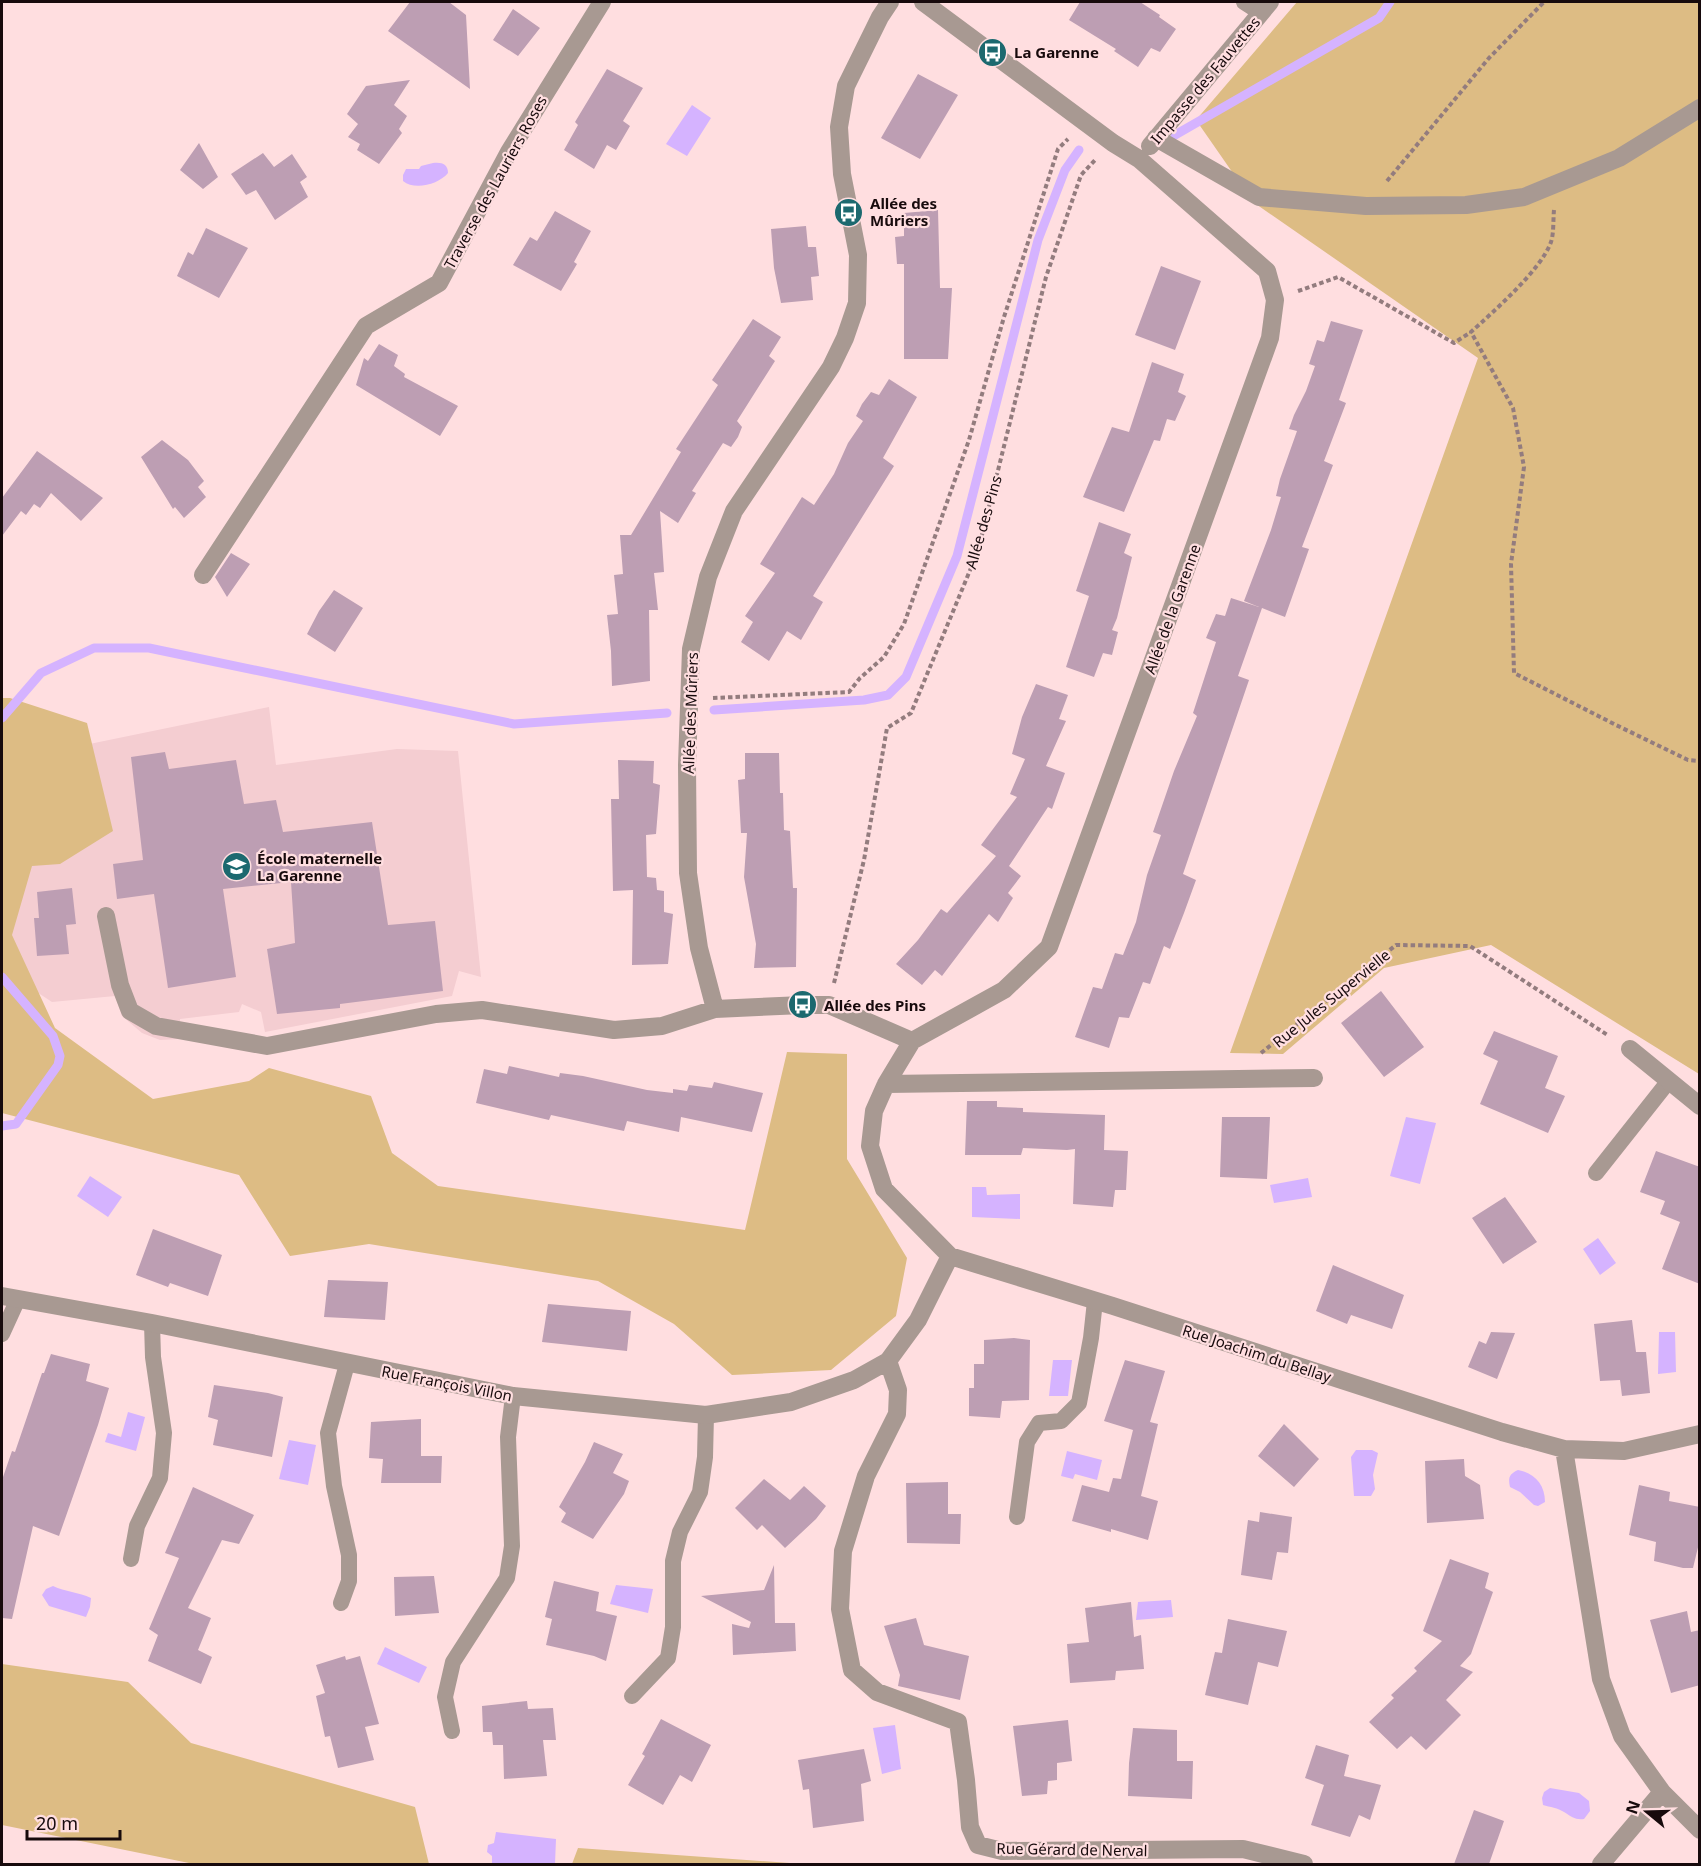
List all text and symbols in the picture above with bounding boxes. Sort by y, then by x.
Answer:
street label: Impasse des Fauvettes [1146,12,1264,148]
bus stop icon: La Garenne [977,36,1009,68]
place label: La Garenne [1014,42,1099,62]
street label: Traverse des Lauriers Roses [439,92,551,272]
place label: Allée des Mûriers [870,193,937,230]
bus stop icon: Allée des Mûriers [833,196,865,228]
street label: Allée des Pins [960,473,1006,571]
street label: Allée de la Garenne [1139,541,1205,677]
street label: Allée des Mûriers [678,652,702,774]
place label: École maternelle La Garenne [257,848,382,885]
school or university icon: École maternelle La Garenne [220,851,252,883]
street label: Rue Jules Supervielle [1268,945,1394,1051]
bus stop icon: Allée des Pins [787,989,819,1021]
place label: Allée des Pins [824,995,926,1015]
street label: Rue Joachim du Bellay [1180,1320,1334,1387]
street label: Rue François Villon [380,1361,514,1405]
north arrow [1617,1782,1677,1842]
text: N [1620,1797,1645,1817]
scale bar [27,1803,120,1841]
text: 20 m [36,1811,78,1835]
street label: Rue Gérard de Nerval [996,1838,1148,1860]

